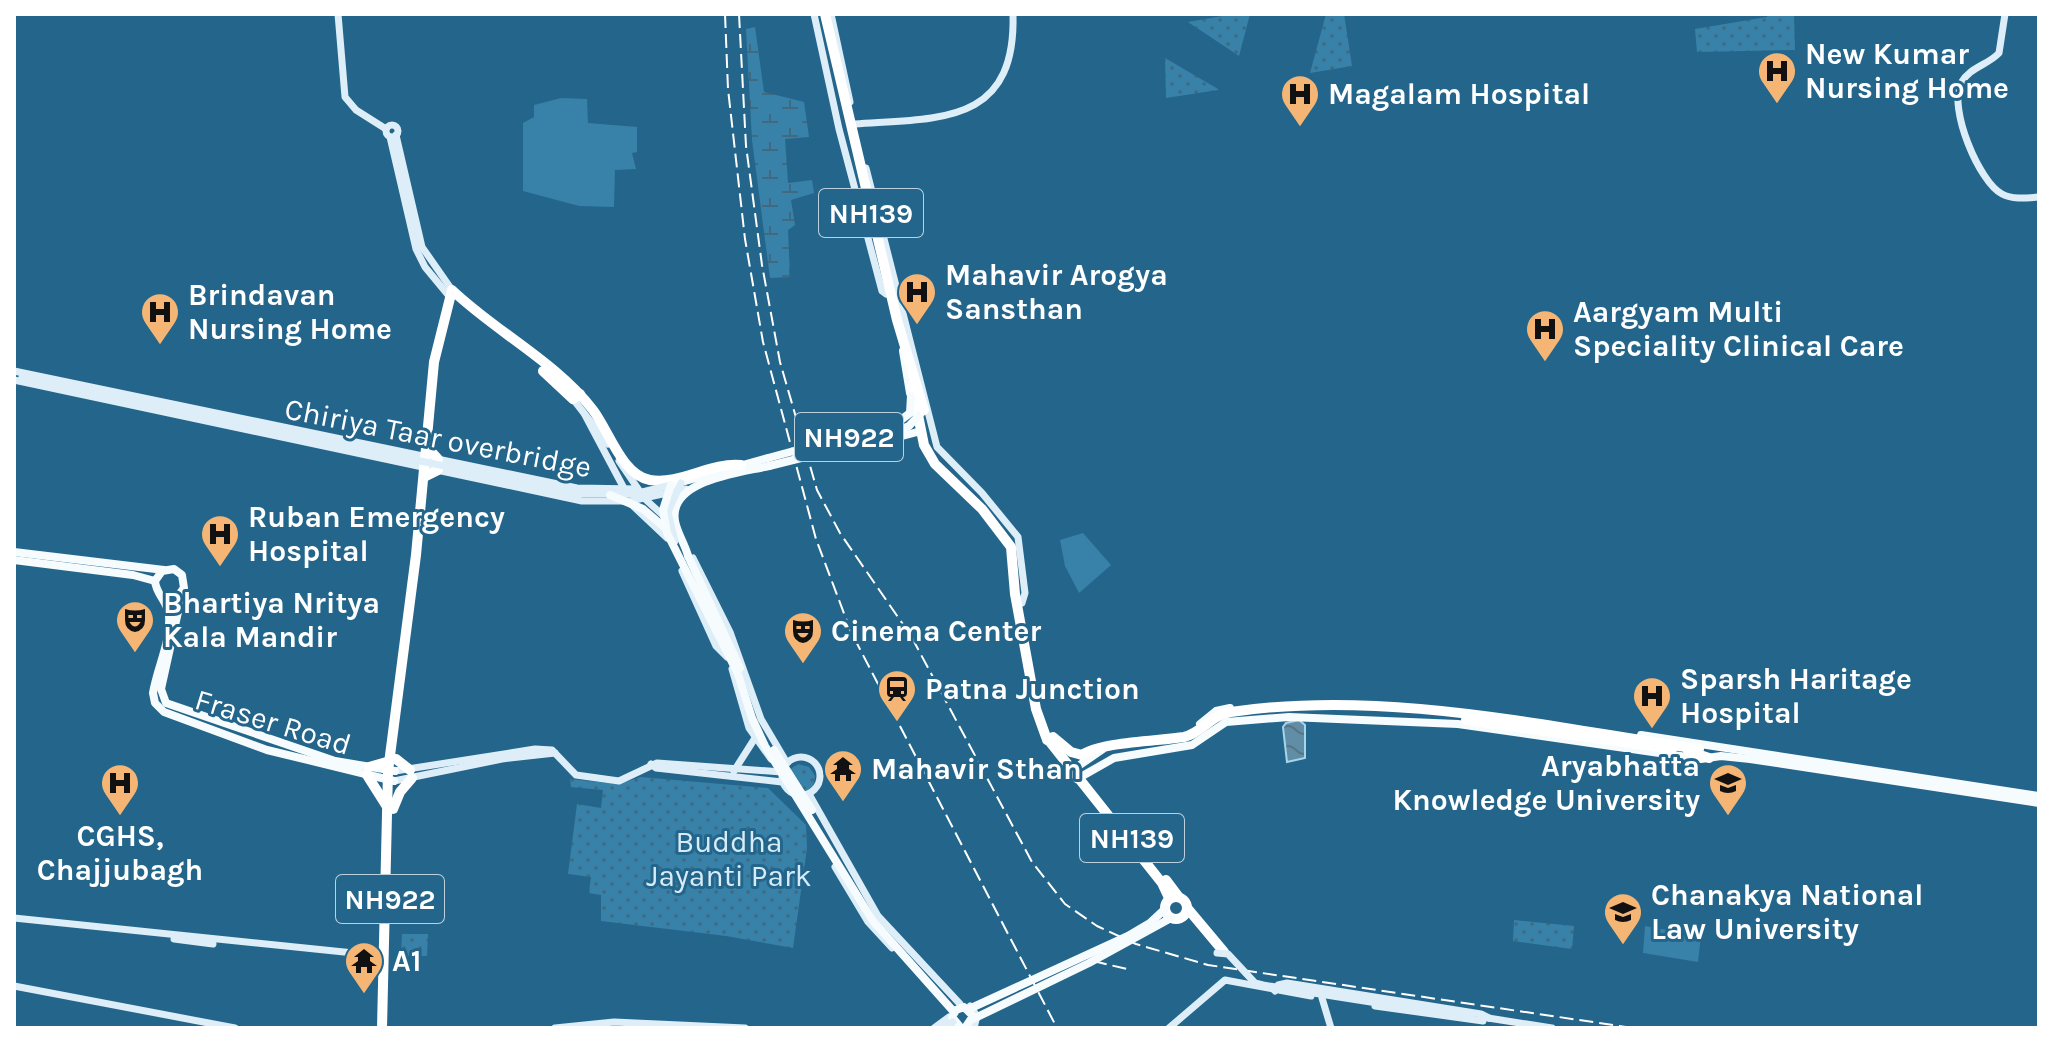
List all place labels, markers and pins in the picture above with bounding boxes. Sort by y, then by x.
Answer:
place label: New Kumar Nursing Home [1805,36,2009,106]
hospital icon: New Kumar Nursing Home [1756,50,1798,105]
hospital icon: Magalam Hospital [1279,73,1321,128]
place label: Magalam Hospital [1328,76,1590,112]
place label: Mahavir Arogya Sansthan [945,257,1168,327]
hospital icon: Mahavir Arogya Sansthan [896,271,938,326]
place label: Brindavan Nursing Home [188,277,392,347]
hospital icon: Brindavan Nursing Home [139,291,181,346]
place label: Aargyam Multi Speciality Clinical Care [1573,294,1904,364]
hospital icon: Aargyam Multi Speciality Clinical Care [1524,308,1566,363]
place label: Ruban Emergency Hospital [248,499,505,569]
hospital icon: Ruban Emergency Hospital [199,513,241,568]
place label: Bhartiya Nritya Kala Mandir [163,585,380,655]
theatre icon: Bhartiya Nritya Kala Mandir [114,599,156,654]
theatre icon: Cinema Center [782,610,824,665]
place label: Cinema Center [831,613,1041,649]
place label: Sparsh Haritage Hospital [1680,661,1912,731]
station icon: Patna Junction [876,668,918,723]
place label: Patna Junction [925,671,1140,707]
hospital icon: Sparsh Haritage Hospital [1631,675,1673,730]
temple icon: Mahavir Sthan [822,748,864,803]
place label: Aryabhatta Knowledge University [1392,748,1700,818]
place label: Mahavir Sthan [871,751,1082,787]
hospital icon: CGHS, Chajjubagh [99,762,141,817]
school or university icon: Aryabhatta Knowledge University [1707,762,1749,817]
place label: CGHS, Chajjubagh [37,818,203,888]
place label: Chanakya National Law University [1651,877,1923,947]
school or university icon: Chanakya National Law University [1602,891,1644,946]
temple icon: A1 [343,940,385,995]
place label: A1 [392,943,421,979]

